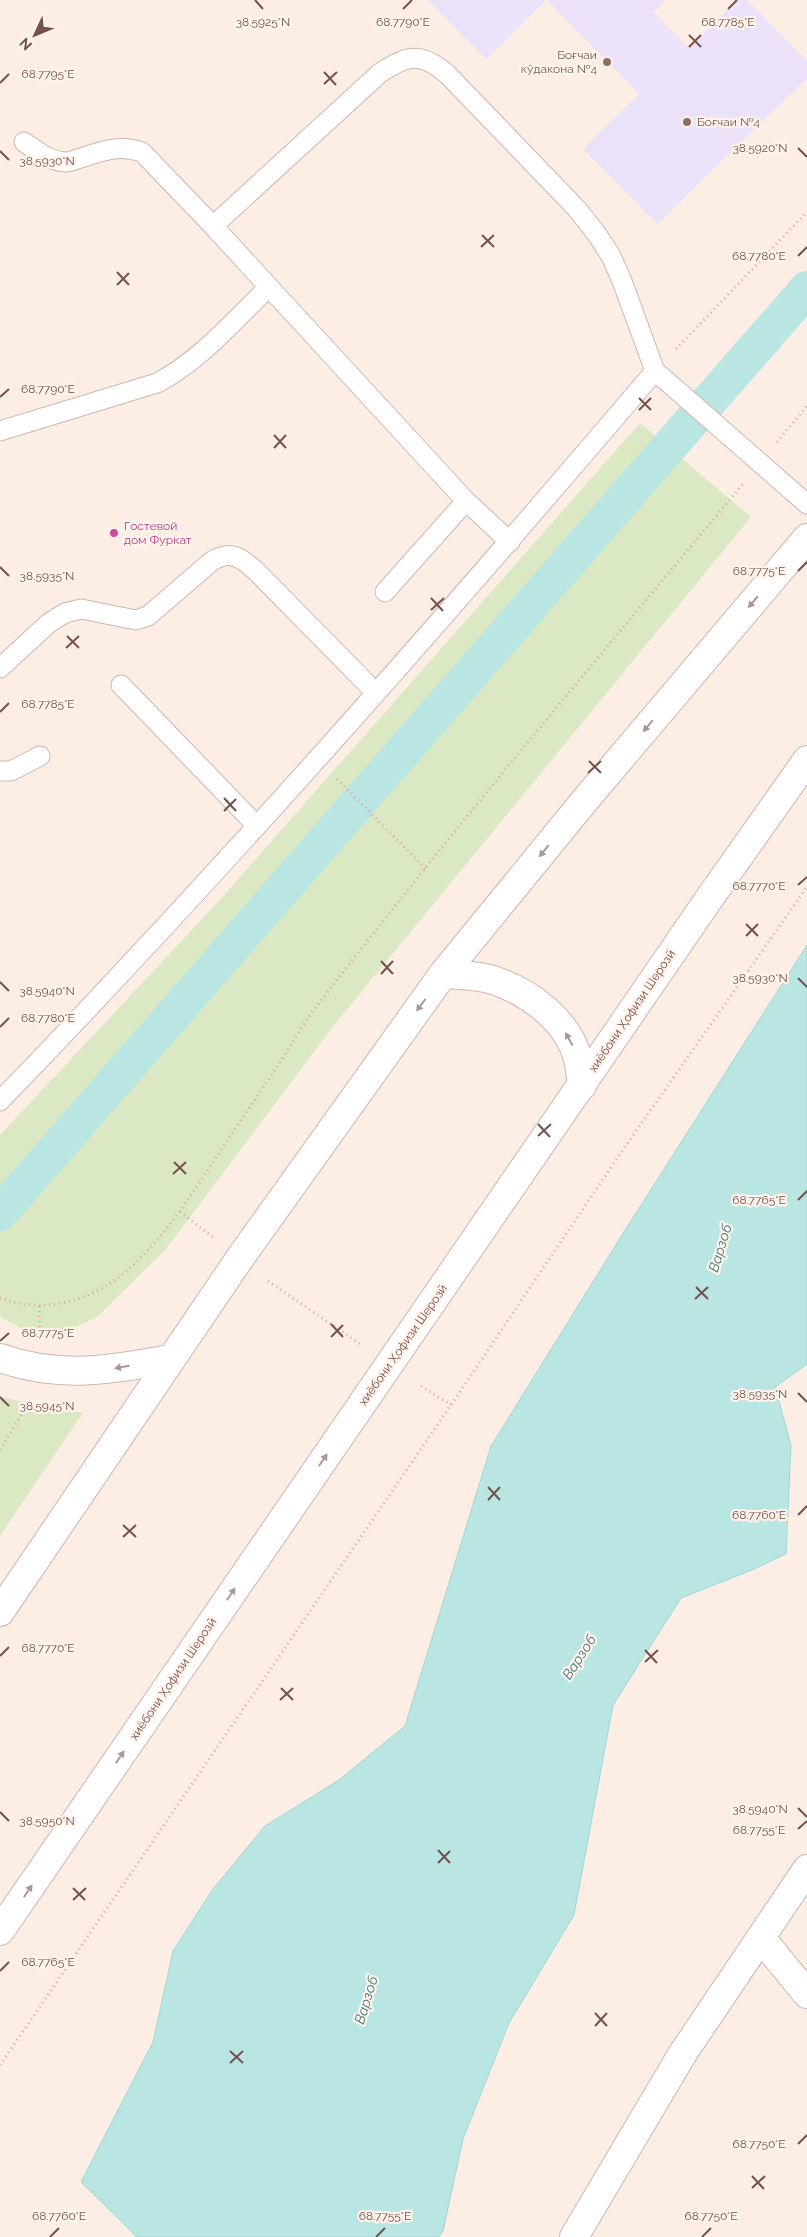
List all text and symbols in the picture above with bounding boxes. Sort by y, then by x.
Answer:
north arrow [10,10,60,60]
text: 38.5925°N [236,15,290,29]
text: 68.7790°E [376,15,430,29]
text: 68.7785°E [701,15,755,29]
text: N [16,35,35,53]
place label: Боғчаи кӯдакона №4 [521,48,597,76]
marker: Боғчаи кӯдакона №4 [601,56,613,68]
text: 68.7795°E [21,67,75,81]
place label: Боғчаи №4 [697,115,761,129]
marker: Боғчаи №4 [681,116,693,128]
text: 38.5920°N [732,141,788,155]
text: 38.5930°N [19,154,75,168]
text: 68.7780°E [732,249,786,263]
text: 68.7790°E [21,382,75,396]
place label: Гостевой дом Фуркат [124,519,192,547]
marker: Гостевой дом Фуркат [108,527,120,539]
text: 68.7775°E [733,564,785,578]
text: 38.5935°N [20,569,74,583]
one-way arrow [748,596,759,608]
text: 68.7785°E [21,697,75,711]
one-way arrow [642,719,653,732]
one-way arrow [538,844,549,857]
text: 68.7770°E [732,879,786,893]
street label: хиёбони Ҳофизи Шерозӣ [586,947,678,1075]
text: 38.5930°N [732,971,788,985]
text: 38.5940°N [19,984,75,998]
one-way arrow [415,998,426,1011]
text: 68.7780°E [21,1011,75,1025]
one-way arrow [564,1033,573,1046]
text: 68.7765°E [732,1193,786,1207]
water label: Варзоб [705,1221,735,1274]
street label: хиёбони Ҳофизи Шерозӣ [356,1282,450,1408]
text: 68.7775°E [22,1326,74,1340]
one-way arrow [114,1364,130,1372]
text: 38.5935°N [733,1387,787,1401]
text: 38.5945°N [20,1399,74,1413]
one-way arrow [319,1453,328,1467]
text: 68.7760°E [732,1508,786,1522]
one-way arrow [226,1587,236,1601]
street label: хиёбони Ҳофизи Шерозӣ [127,1615,219,1743]
water label: Варзоб [559,1631,599,1682]
text: 68.7770°E [21,1641,75,1655]
one-way arrow [115,1750,125,1764]
text: 38.5940°N [732,1802,788,1816]
text: 38.5950°N [19,1814,75,1828]
text: 68.7755°E [733,1823,785,1837]
one-way arrow [23,1884,33,1898]
text: 68.7765°E [21,1955,75,1969]
water label: Варзоб [351,1973,381,2026]
text: 68.7750°E [732,2137,786,2151]
text: 68.7760°E [32,2209,86,2223]
text: 68.7755°E [359,2209,411,2223]
text: 68.7750°E [684,2209,738,2223]

